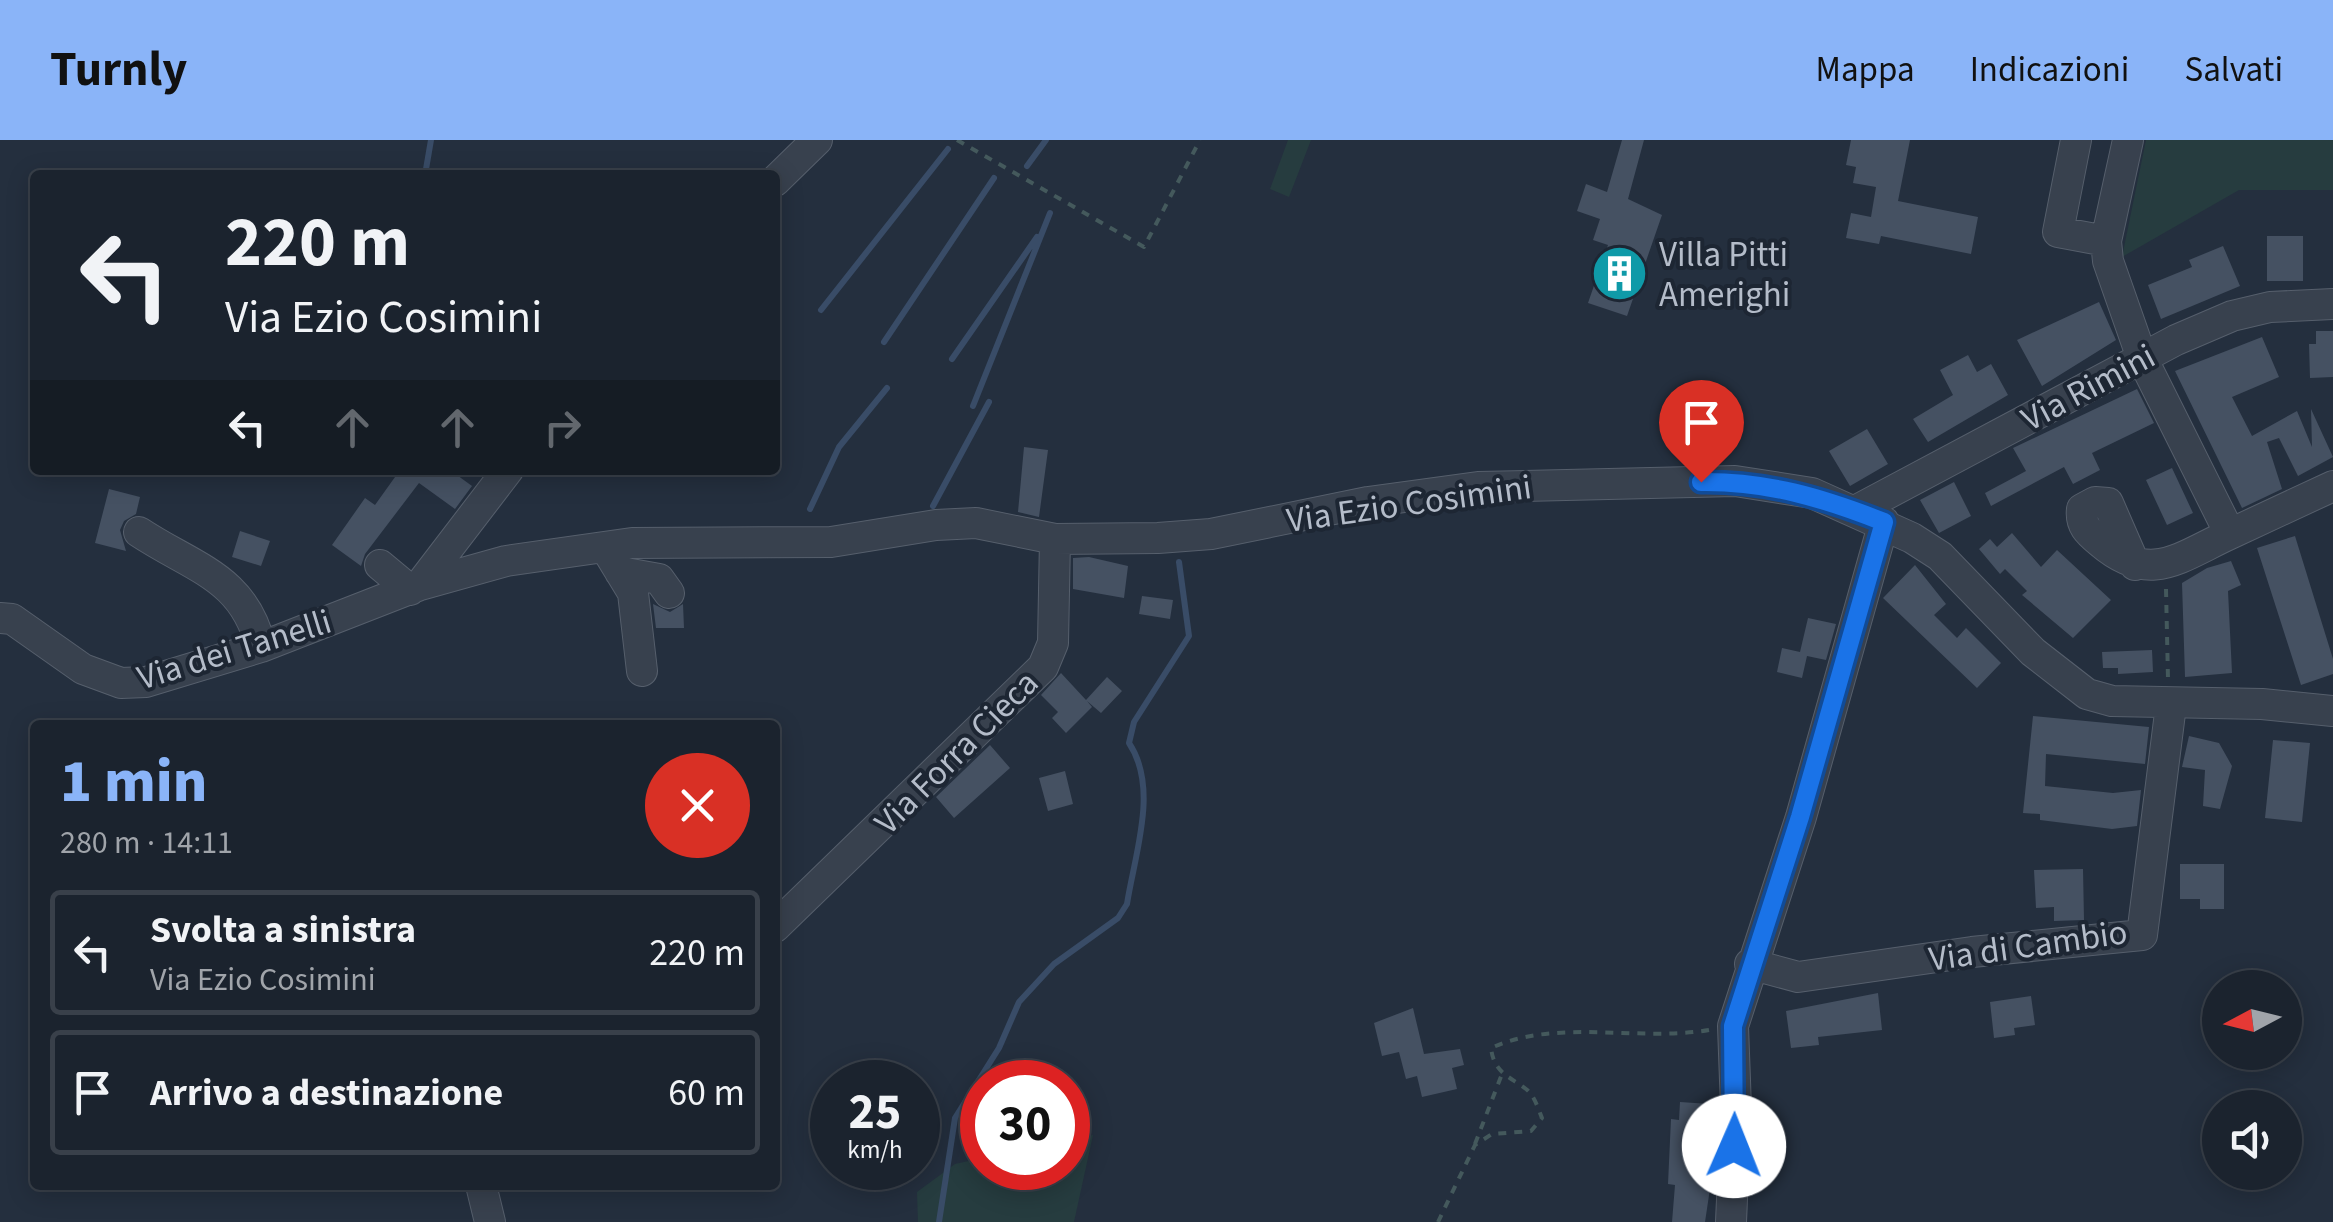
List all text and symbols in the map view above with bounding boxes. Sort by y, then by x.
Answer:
text: Turnly [50,36,187,104]
text: Mappa [1816,45,1915,95]
text: Indicazioni [1970,45,2129,95]
text: Salvati [2184,45,2283,95]
text: 220 m [225,193,410,293]
icon: left [60,210,190,340]
place label: Villa Pitti Amerighi [1659,230,1790,320]
building icon: Villa Pitti Amerighi [1590,244,1650,304]
text: Via Ezio Cosimini [225,286,542,350]
street label: Via Rimini [2013,332,2164,444]
pin [1659,380,1744,483]
icon: arrive [1674,395,1729,450]
icon: left [220,400,275,455]
icon: ahead [325,400,380,455]
icon: ahead [430,400,485,455]
icon: right [535,400,590,455]
street label: Via Ezio Cosimini [1284,462,1535,546]
street label: Via dei Tanelli [131,597,337,703]
street label: Via Forra Cieca [863,659,1050,846]
text: 1 min [60,740,207,825]
button: close [645,753,750,858]
text: 280 m · 14:11 [60,820,233,866]
text: Svolta a sinistra [150,903,416,957]
street label: Via di Cambio [1926,907,2131,985]
icon: left [65,925,120,980]
text: 220 m [649,926,745,980]
text: Via Ezio Cosimini [150,957,376,1003]
north arrow [2202,970,2302,1070]
map controls [2202,970,2302,1190]
speed limit sign: 30 [960,1060,1090,1190]
icon: arrive [65,1065,120,1120]
text: Arrivo a destinazione [150,1066,503,1120]
text: 60 m [668,1066,745,1120]
text: 25 [849,1077,901,1148]
button: sound [2202,1090,2302,1190]
position arrow [1682,1094,1786,1198]
text: km/h [847,1132,903,1168]

